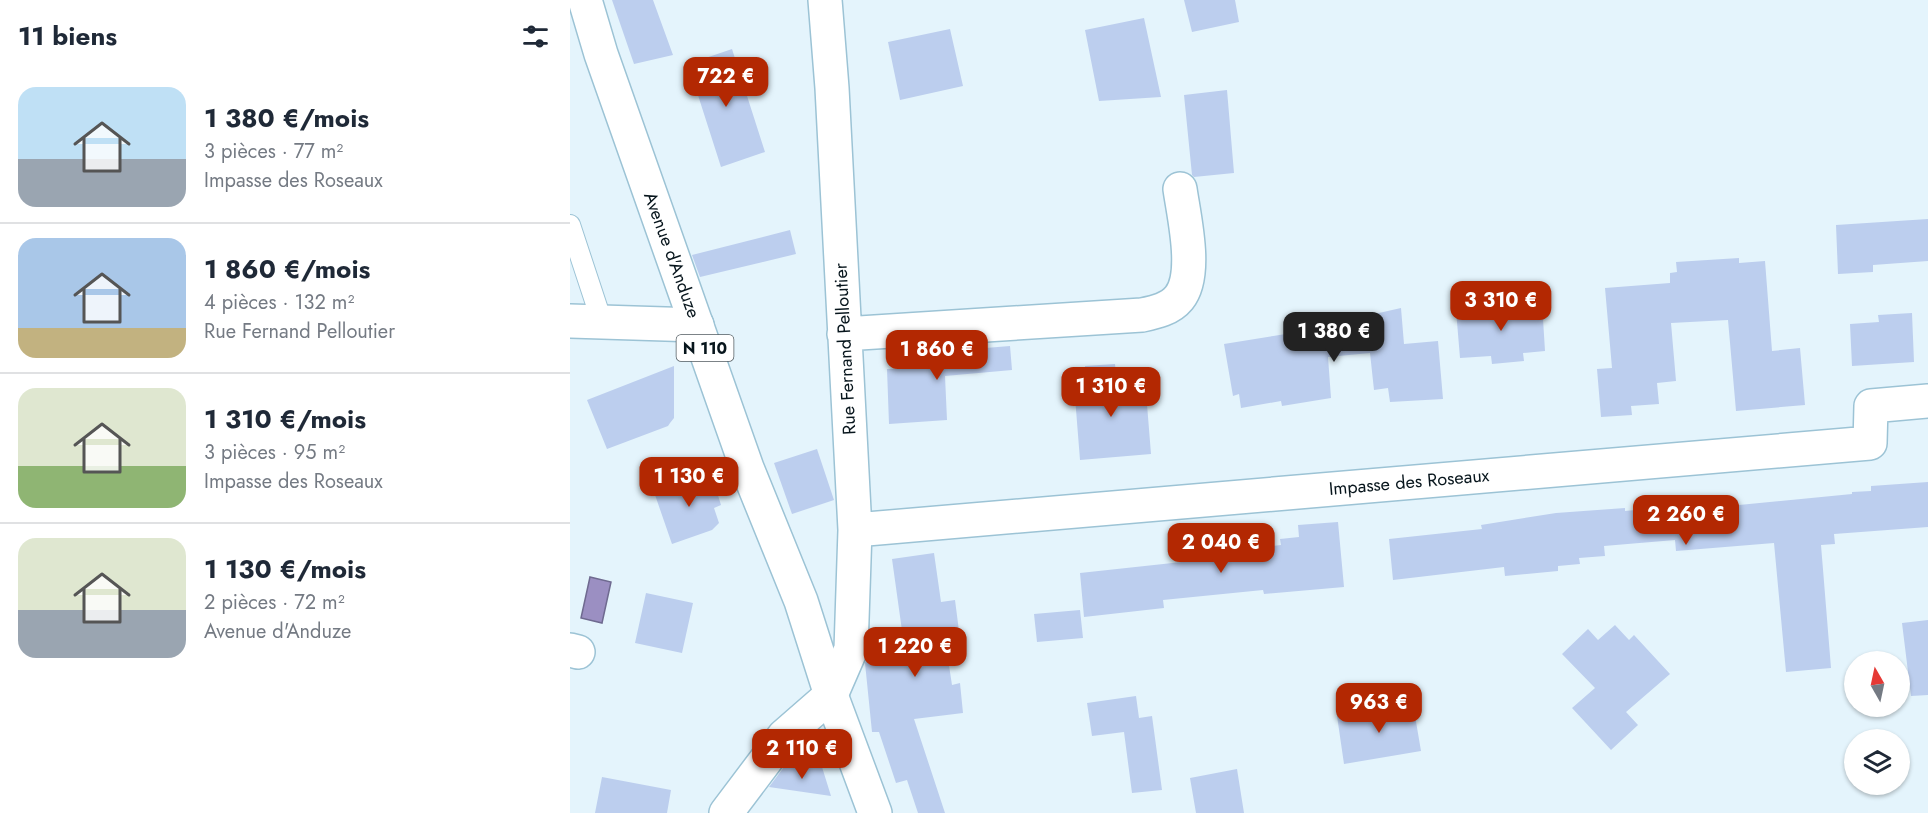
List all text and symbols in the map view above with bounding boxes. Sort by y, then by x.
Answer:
text: 11 biens [18,17,117,55]
icon: filters [519,20,552,53]
pin: 722 € [684,57,768,108]
text: 722 € [697,62,755,91]
text: 1 380 €/mois [204,99,369,137]
icon: home [66,111,138,183]
text: 3 pièces · 77 m² [204,137,343,166]
text: Impasse des Roseaux [204,166,383,195]
street label: Avenue d'Anduze [637,188,707,322]
text: 1 860 €/mois [204,250,370,288]
icon: home [66,262,138,334]
street label: Rue Fernand Pelloutier [827,262,862,436]
pin: 3 310 € [1446,281,1556,332]
text: 3 310 € [1464,286,1538,315]
text: 4 pièces · 132 m² [204,288,354,317]
pin: 1 380 € [1279,312,1389,363]
text: Rue Fernand Pelloutier [204,317,395,346]
text: 1 380 € [1297,317,1371,346]
pin: 1 860 € [882,330,992,381]
road number: N 110 [676,335,734,361]
text: 1 860 € [900,335,974,364]
pin: 1 310 € [1056,367,1166,418]
text: 1 310 € [1075,372,1147,401]
text: 1 310 €/mois [204,400,366,438]
icon: home [66,412,138,484]
text: 3 pièces · 95 m² [204,438,345,467]
pin: 1 130 € [634,457,744,508]
text: 1 130 € [653,462,725,491]
street label: Impasse des Roseaux [1328,462,1491,502]
text: Impasse des Roseaux [204,467,383,496]
pin: 2 260 € [1631,495,1741,546]
text: 2 260 € [1647,500,1725,529]
pin: 2 040 € [1166,523,1276,574]
text: 2 040 € [1182,528,1260,557]
text: 1 130 €/mois [204,550,366,588]
icon: home [66,562,138,634]
text: 2 pièces · 72 m² [204,588,345,617]
text: Avenue d'Anduze [204,617,351,646]
pin: 1 220 € [860,627,970,678]
text: 1 220 € [878,632,952,661]
north arrow [1844,651,1910,717]
map controls [1844,651,1910,795]
pin: 963 € [1337,683,1421,734]
text: 963 € [1350,688,1408,717]
pin: 2 110 € [747,729,857,780]
button: layers [1844,729,1910,795]
text: 2 110 € [766,734,838,763]

